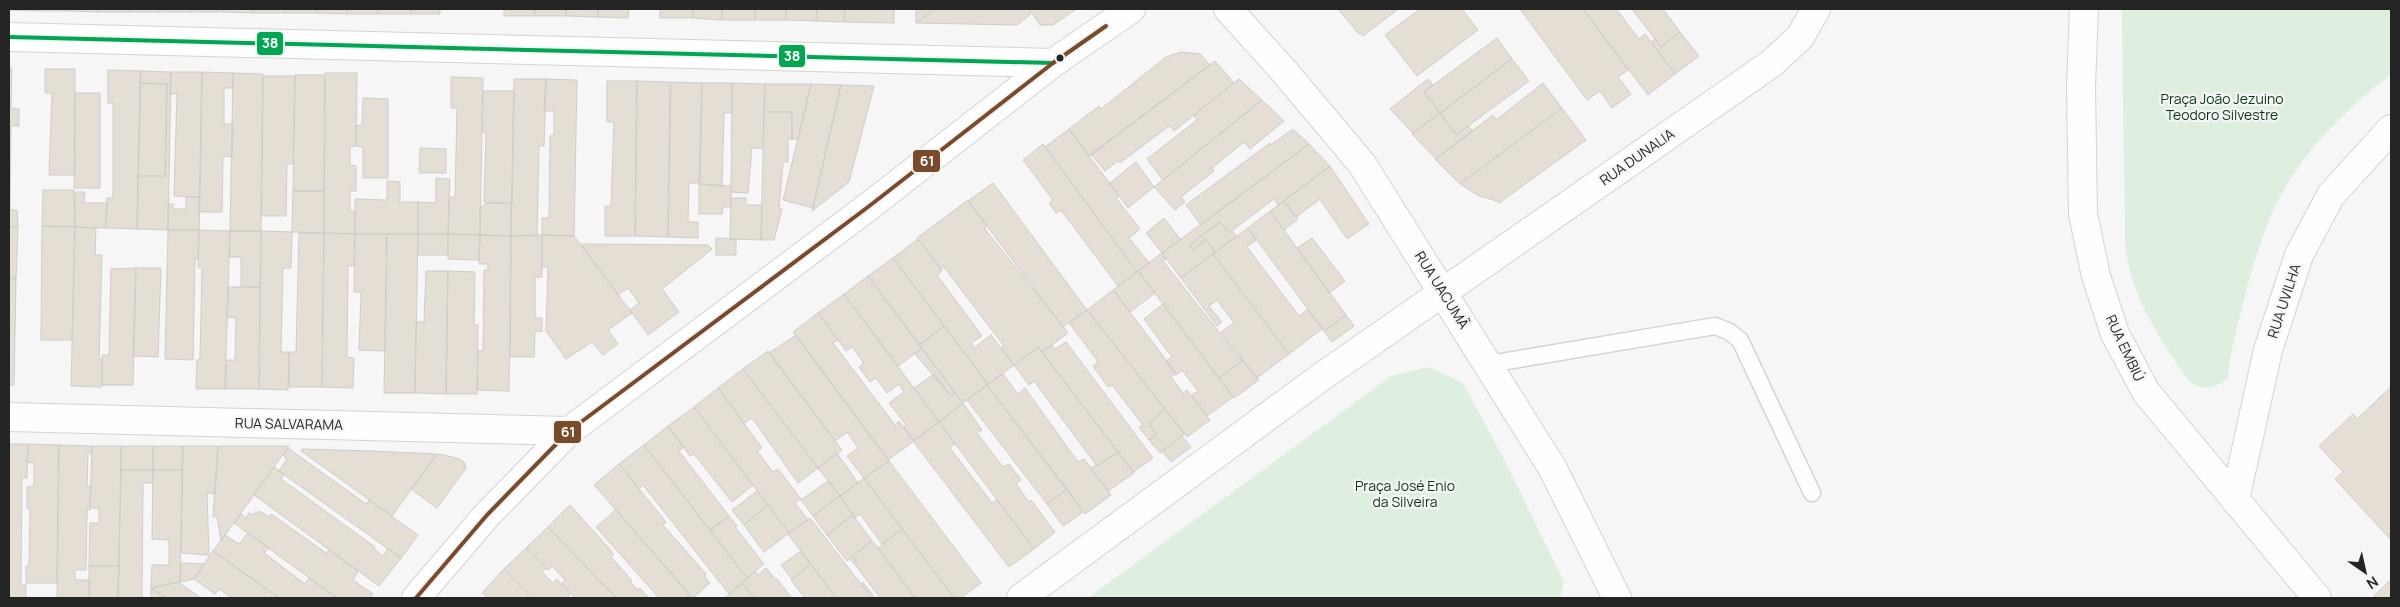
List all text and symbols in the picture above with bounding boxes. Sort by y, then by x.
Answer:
line badge: 38 [256,31,284,56]
text: 38 [262,33,278,52]
line badge: 38 [778,44,806,68]
text: 38 [784,46,800,65]
unlabelled marker [1055,53,1065,63]
park label: Praça João Jezuino Teodoro Silvestre [2160,89,2284,124]
street label: RUA DUNALIA [1596,124,1678,189]
line badge: 61 [912,149,941,173]
text: 61 [920,151,934,170]
street label: RUA UACUMÃ [1411,247,1474,332]
street label: RUA UVILHA [2263,261,2305,340]
street label: RUA EMBIÚ [2102,311,2149,384]
street label: RUA SALVARAMA [235,413,343,434]
line badge: 61 [553,420,582,444]
text: 61 [561,422,575,441]
park label: Praça José Enio da Silveira [1355,476,1455,511]
north arrow [2340,547,2390,597]
text: N [2363,573,2382,594]

